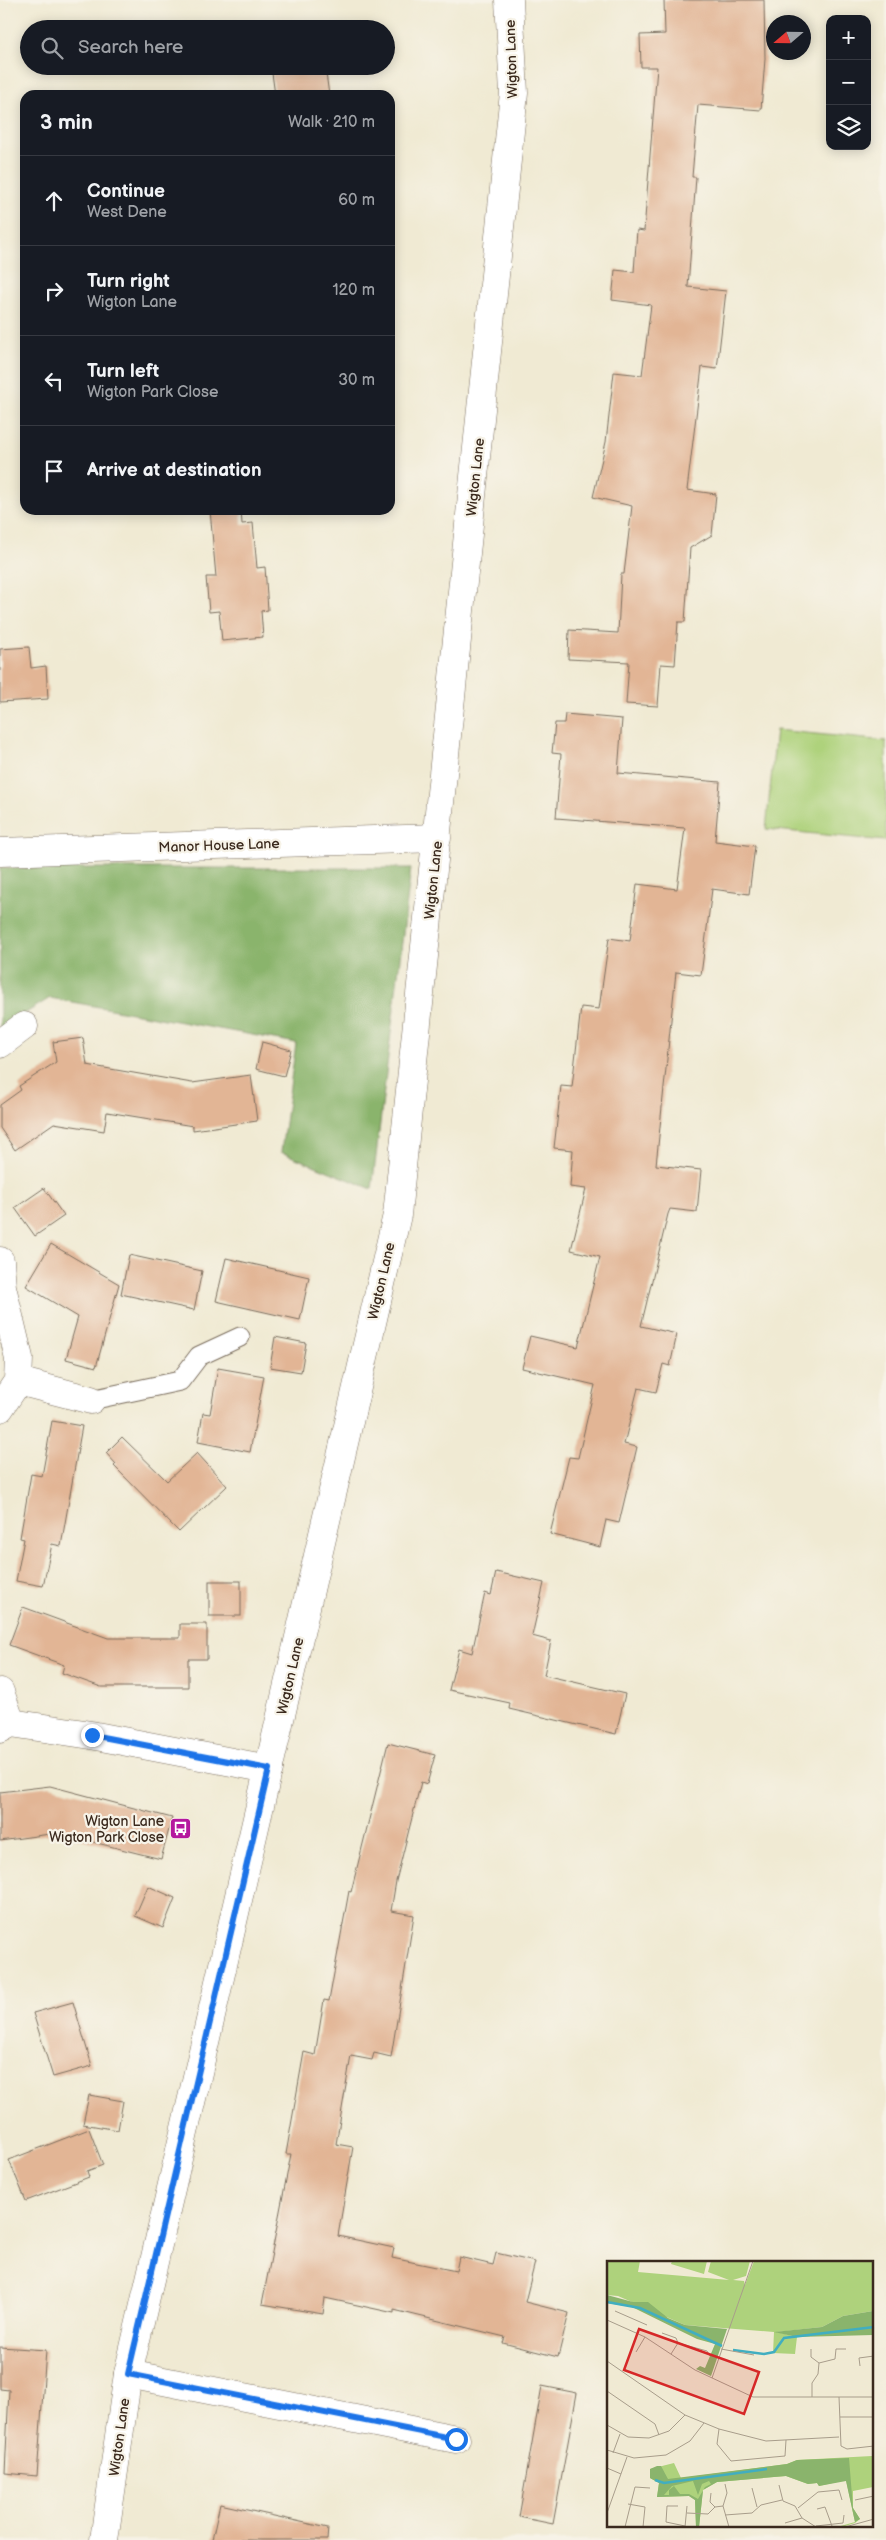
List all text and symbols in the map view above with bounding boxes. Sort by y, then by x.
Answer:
north arrow [766,15,811,60]
map controls [826,15,871,150]
button: + [826,15,871,60]
street label: Wigton Lane [502,19,521,99]
search box [20,20,395,75]
icon: search [38,34,66,62]
text: Search here [78,36,183,59]
button: − [826,60,871,105]
button: layers [826,105,871,150]
text: 3 min [40,110,93,135]
text: Walk · 210 m [288,113,375,132]
text: Continue [87,180,165,203]
icon: ahead [40,187,68,215]
text: 60 m [338,191,375,210]
text: West Dene [87,203,167,222]
text: Turn right [87,270,170,293]
icon: right [40,277,68,305]
text: 120 m [332,281,375,300]
text: Wigton Lane [87,293,177,312]
text: Turn left [87,360,159,383]
icon: left [40,367,68,395]
text: 30 m [338,371,375,390]
text: Wigton Park Close [87,383,218,402]
street label: Wigton Lane [463,437,488,517]
icon: arrive [40,457,68,485]
text: Arrive at destination [87,459,262,482]
street label: Manor House Lane [158,835,280,856]
street label: Wigton Lane [421,840,446,920]
street label: Wigton Lane [364,1241,399,1321]
street label: Wigton Lane [273,1636,308,1716]
route end [81,1724,104,1747]
place label: Wigton Lane Wigton Park Close [49,1813,164,1846]
bus stop icon: Wigton Lane Wigton Park Close [168,1817,192,1841]
inset map [607,2261,874,2528]
street label: Wigton Lane [106,2397,133,2477]
route start [445,2428,468,2451]

